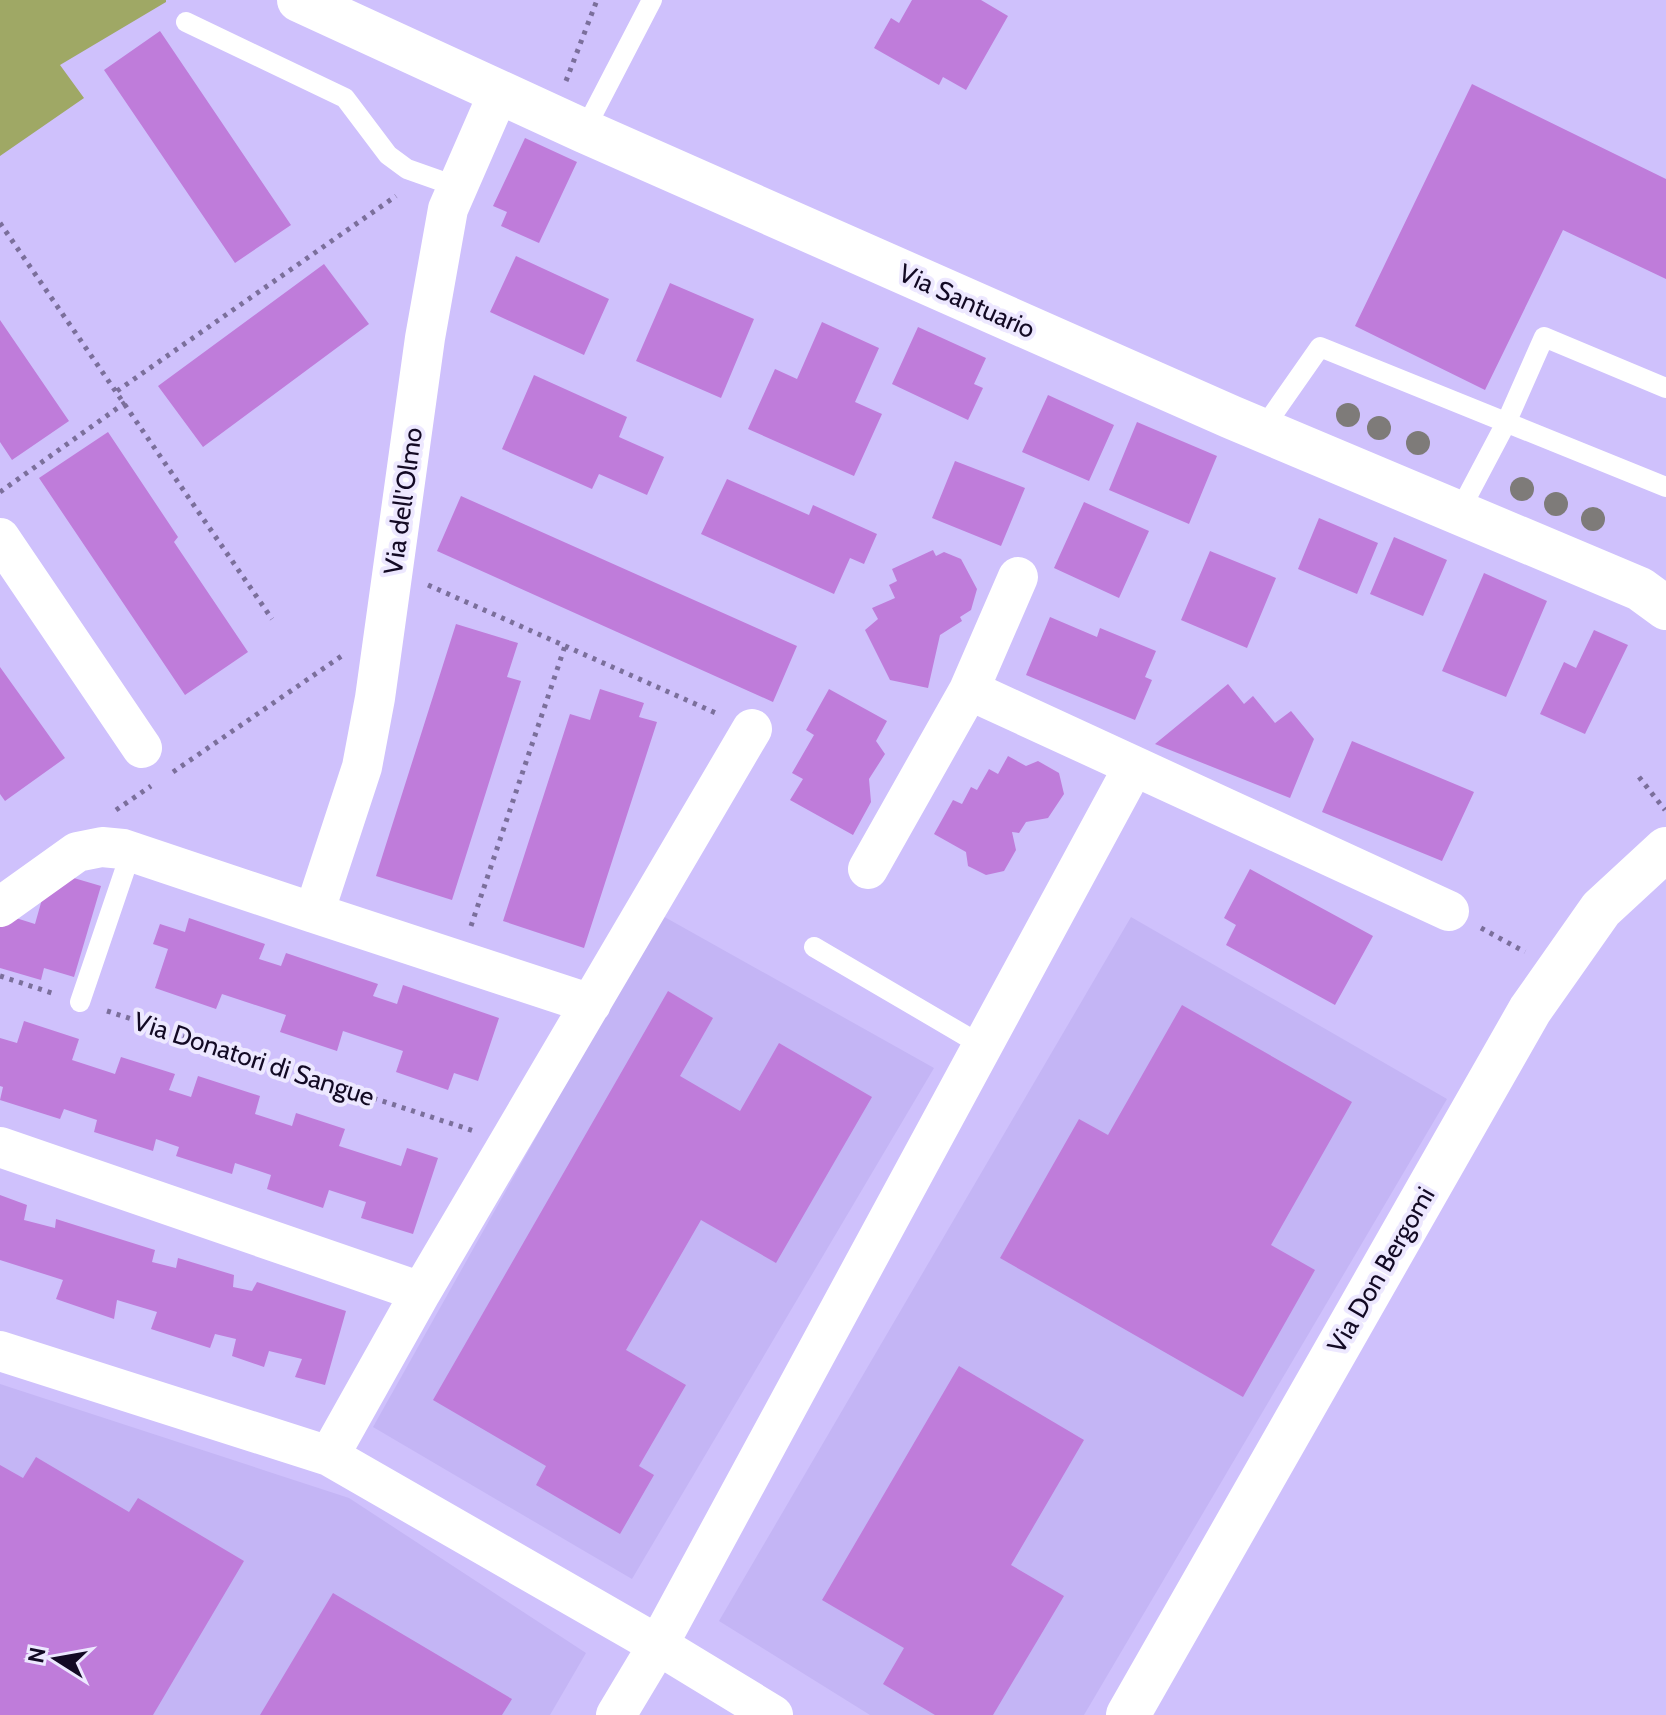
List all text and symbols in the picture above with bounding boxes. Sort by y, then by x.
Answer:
street label: Via Santuario [894,257,1040,345]
street label: Via dell'Olmo [377,425,429,577]
street label: Via Donatori di Sangue [130,1005,378,1113]
street label: Via Don Bergomi [1320,1181,1442,1359]
north arrow [16,1619,96,1699]
text: N [22,1645,52,1665]

